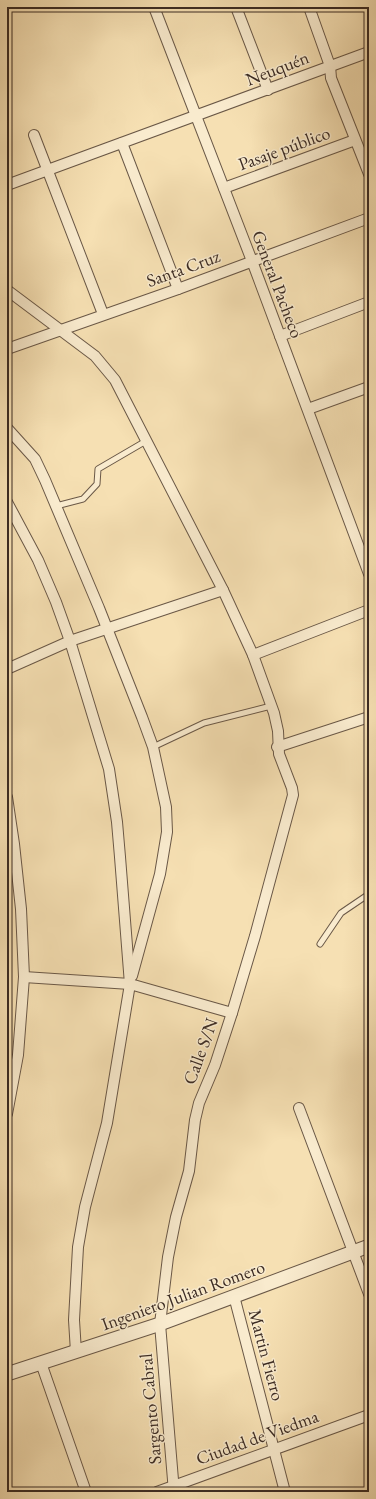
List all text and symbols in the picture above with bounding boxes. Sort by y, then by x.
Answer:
street label: Neuquén [242,45,312,91]
street label: Pasaje público [235,121,333,175]
street label: General Pacheco [247,227,309,341]
street label: Santa Cruz [143,244,223,292]
street label: Calle S/N [177,1014,223,1087]
street label: Ingeniero Julian Romero [98,1255,268,1335]
street label: Martin Fierro [244,1307,290,1403]
street label: Sargento Cabral [134,1353,166,1465]
street label: Ciudad de Viedma [193,1404,322,1470]

